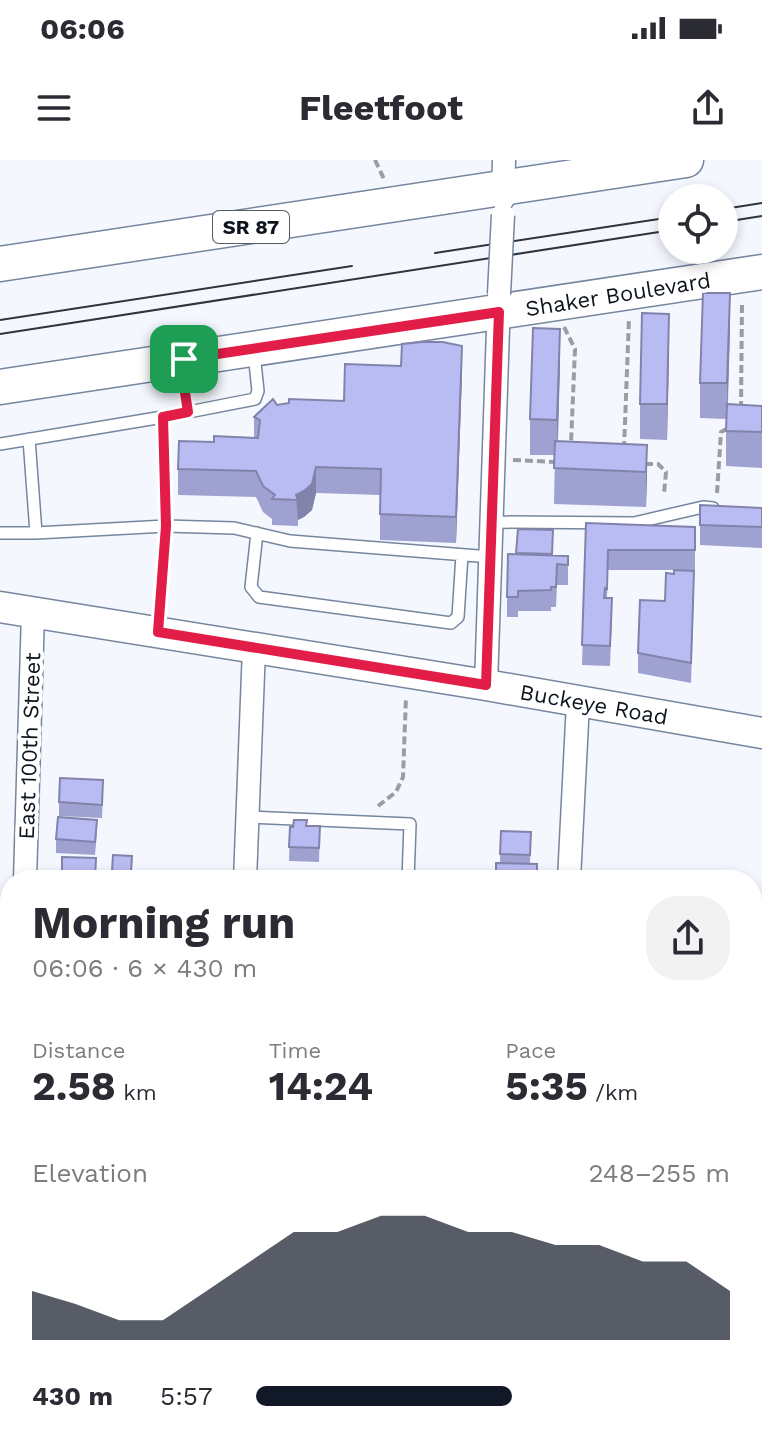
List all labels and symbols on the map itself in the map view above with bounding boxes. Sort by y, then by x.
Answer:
road number: SR 87 [213,211,289,243]
street label: Shaker Boulevard [524,268,712,321]
pin [150,325,218,393]
street label: East 100th Street [14,652,45,840]
street label: Buckeye Road [518,679,670,730]

